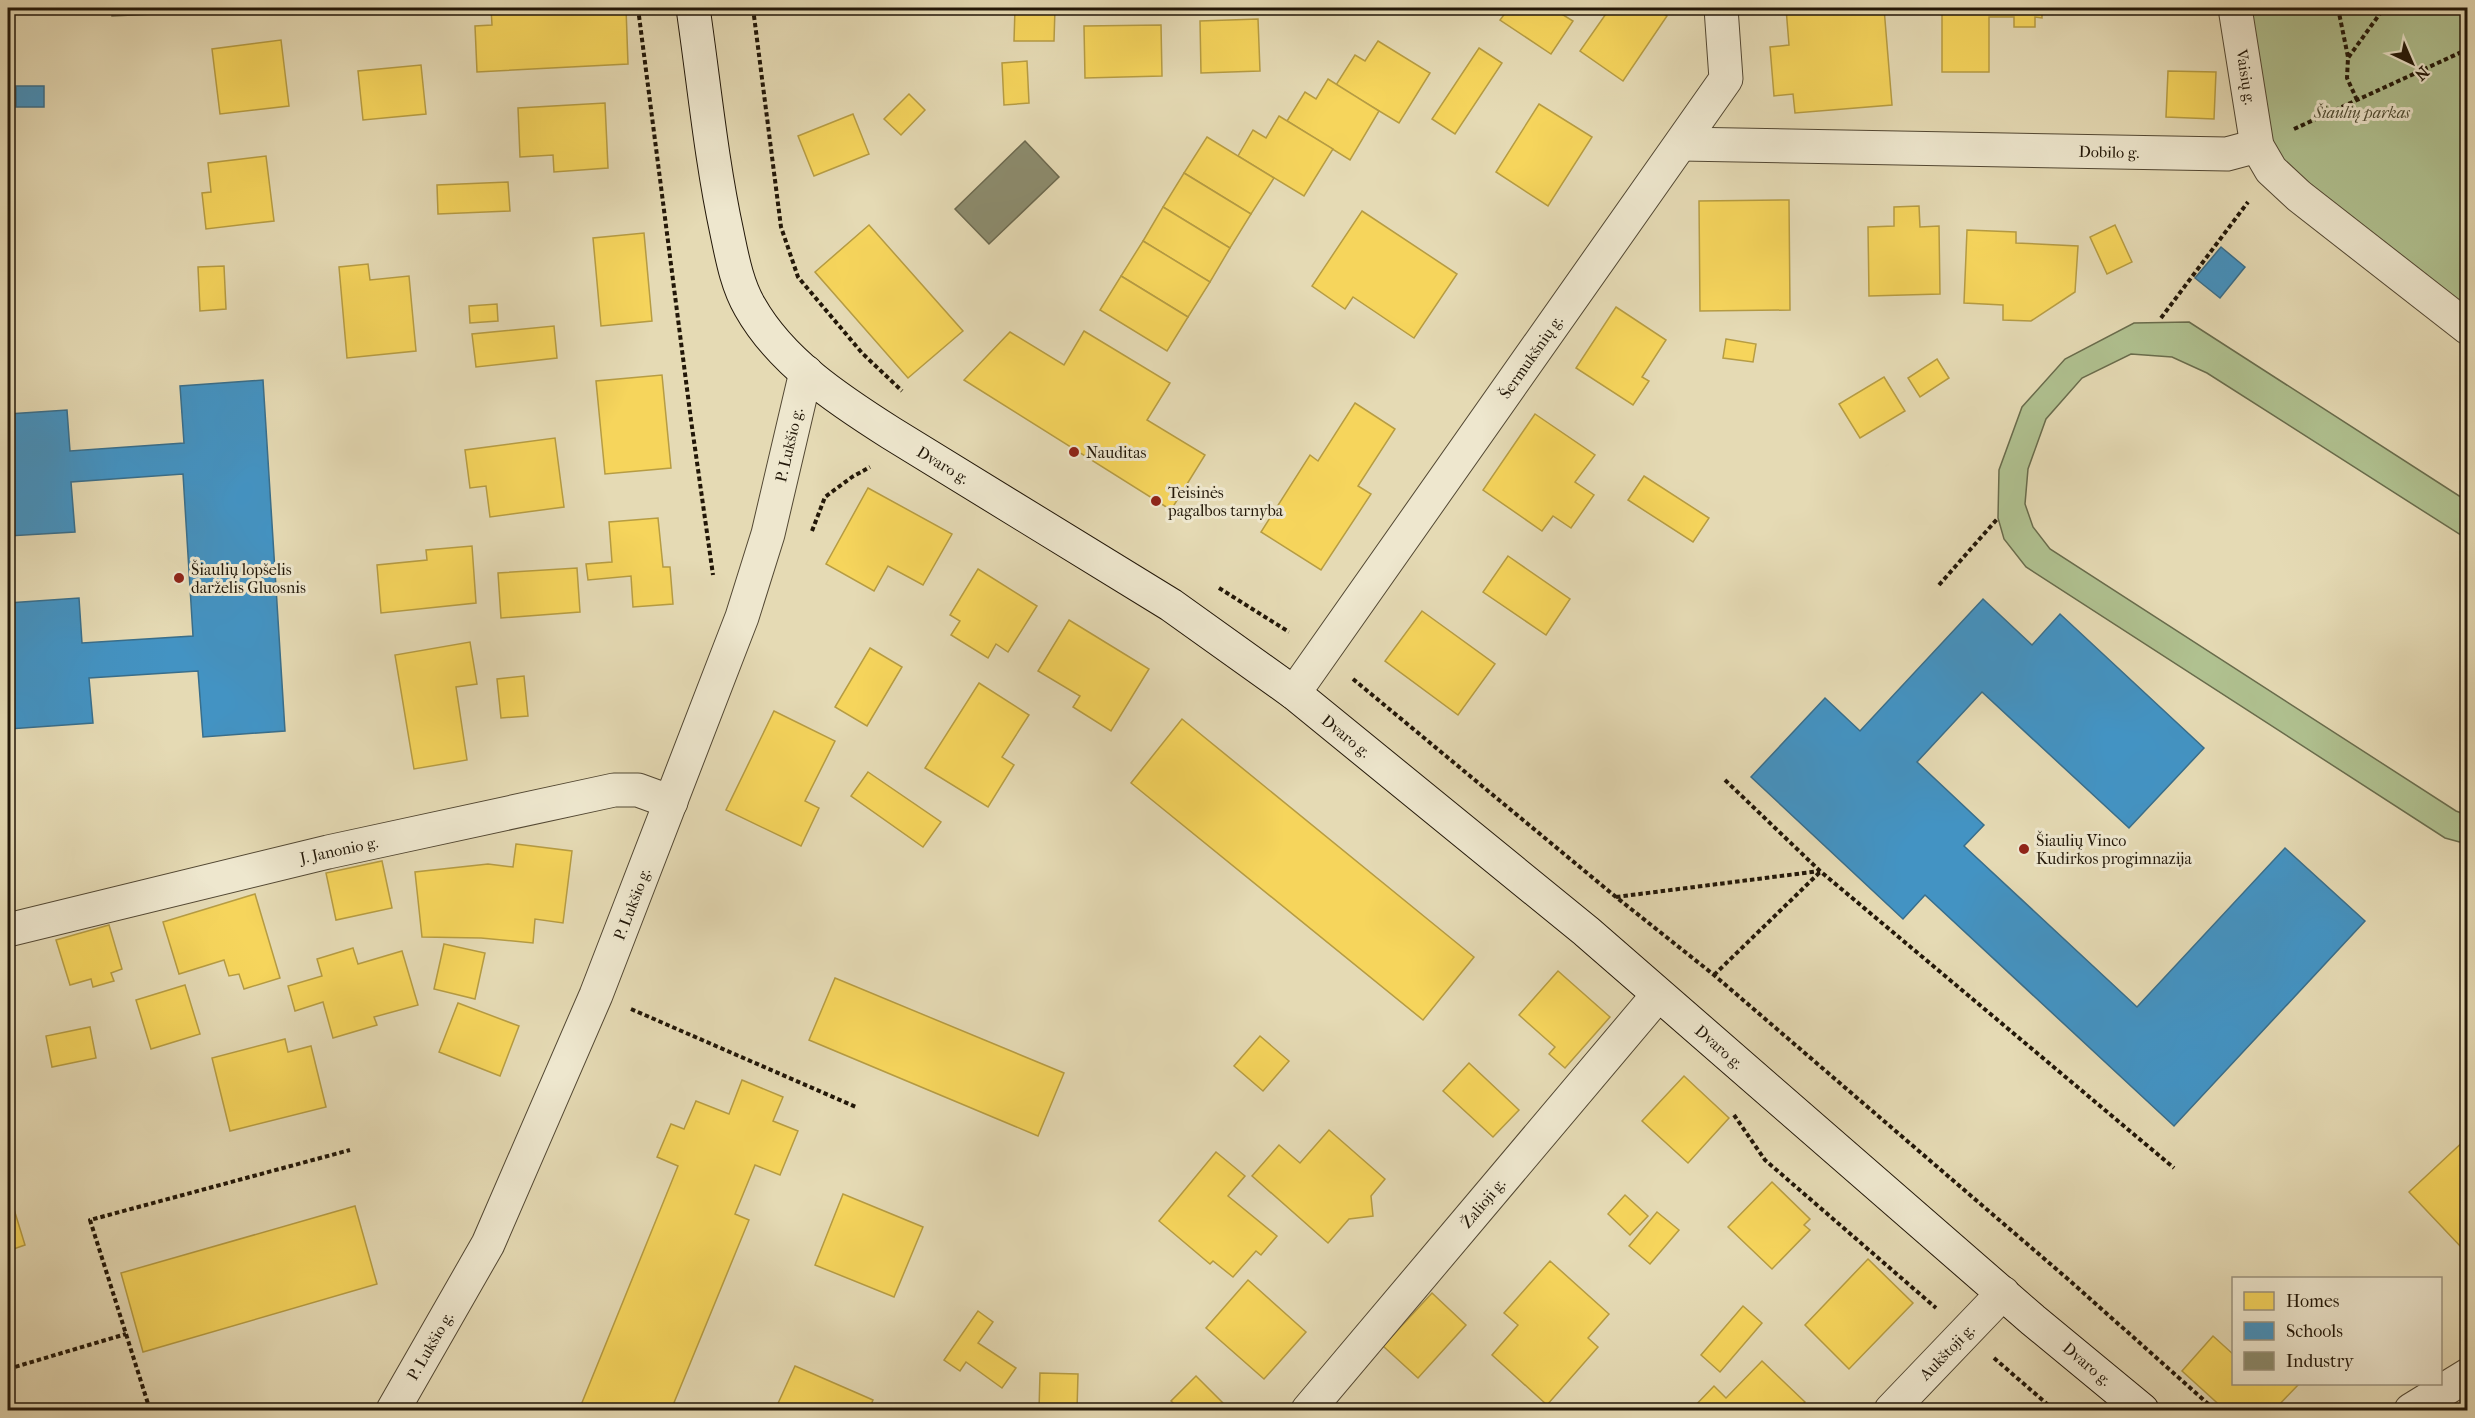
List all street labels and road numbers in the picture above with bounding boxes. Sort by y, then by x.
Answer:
street label: Vaisių g. [2232,47,2260,106]
street label: Dobilo g. [2078,142,2140,162]
street label: Šermukšnių g. [1494,311,1567,402]
street label: P. Lukšio g. [771,406,807,484]
street label: Dvaro g. [914,442,972,488]
street label: Dvaro g. [1318,711,1374,761]
street label: J. Janonio g. [296,832,380,868]
street label: P. Lukšio g. [610,865,654,943]
street label: Dvaro g. [1691,1021,1747,1073]
street label: Žalioji g. [1456,1174,1509,1232]
street label: P. Lukšio g. [403,1308,457,1384]
street label: Aukštoji g. [1915,1320,1978,1385]
street label: Dvaro g. [2059,1338,2115,1390]

